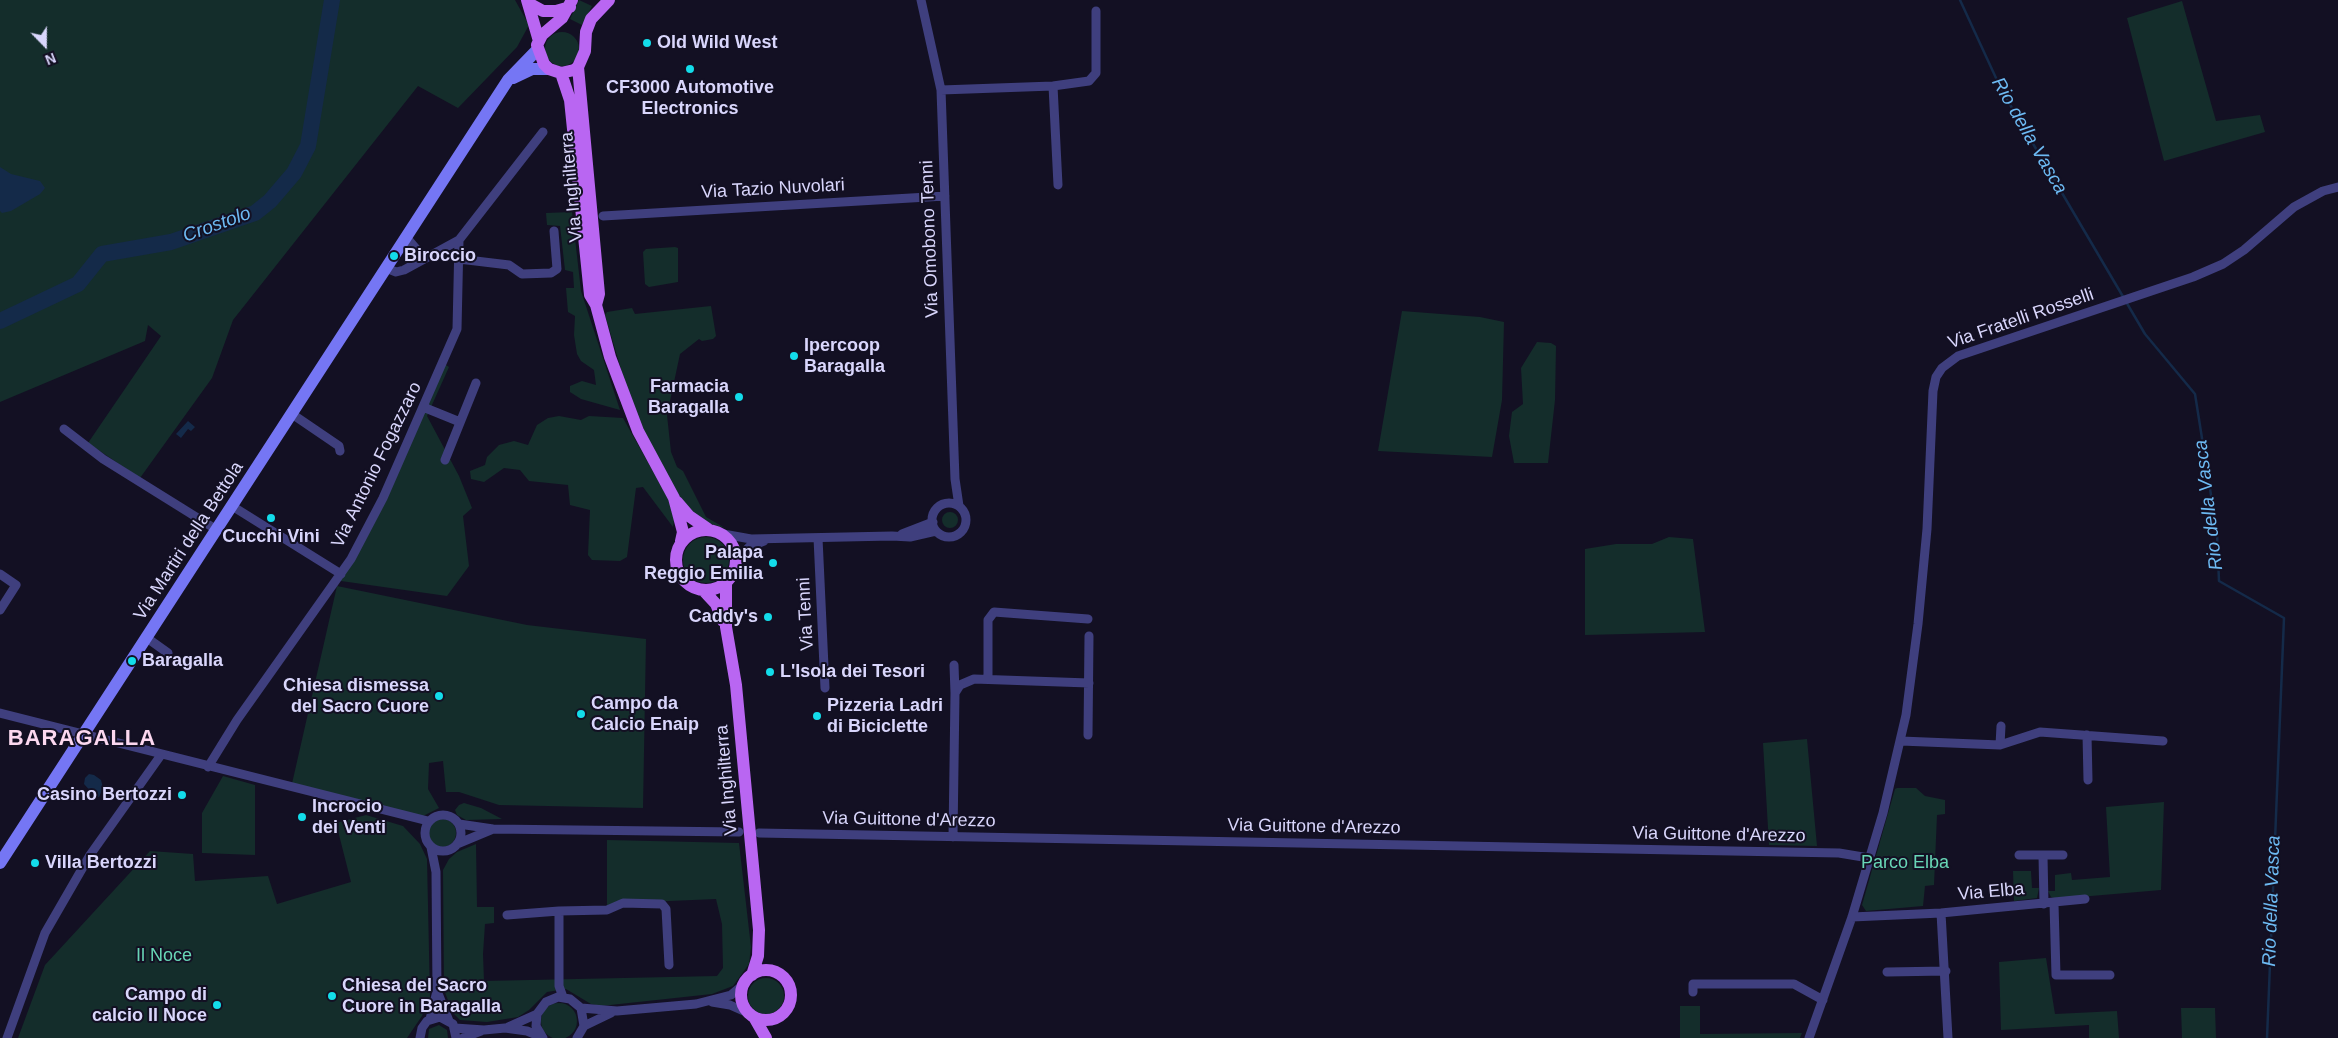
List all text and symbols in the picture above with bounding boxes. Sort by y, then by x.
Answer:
north arrow [20,20,70,70]
place label: Old Wild West [657,32,778,54]
marker: Old Wild West [641,37,653,49]
text: N [43,50,58,68]
marker: CF3000 Automotive Electronics [684,63,696,75]
water label: Rio della Vasca [1986,73,2072,199]
place label: CF3000 Automotive Electronics [606,77,774,120]
street label: Via Inghilterra [556,131,588,243]
street label: Via Omobono Tenni [916,160,944,318]
street label: Via Tazio Nuvolari [701,174,845,204]
water label: Crostolo [180,202,254,248]
place label: Biroccio [404,245,476,267]
marker: Biroccio [388,250,400,262]
street label: Via Fratelli Rosselli [1945,284,2097,354]
place label: Ipercoop Baragalla [804,335,885,378]
marker: Ipercoop Baragalla [788,350,800,362]
place label: Farmacia Baragalla [648,376,729,418]
street label: Via Antonio Fogazzaro [327,379,427,551]
marker: Farmacia Baragalla [733,391,745,403]
water label: Rio della Vasca [2190,438,2228,572]
street label: Via Martiri della Bettola [130,458,248,624]
marker: Cucchi Vini [265,512,277,524]
place label: Cucchi Vini [222,526,320,548]
place label: Palapa Reggio Emilia [644,542,763,584]
marker: Palapa Reggio Emilia [767,557,779,569]
street label: Via Tenni [793,577,819,651]
place label: Caddy's [689,606,758,628]
marker: Caddy's [762,611,774,623]
place label: Baragalla [142,650,223,672]
marker: Baragalla [126,655,138,667]
place label: L'Isola dei Tesori [780,661,925,683]
marker: L'Isola dei Tesori [764,666,776,678]
place label: Chiesa dismessa del Sacro Cuore [283,675,429,718]
marker: Chiesa dismessa del Sacro Cuore [433,690,445,702]
place label: Campo da Calcio Enaip [591,693,699,736]
place label: Pizzeria Ladri di Biciclette [827,695,943,738]
marker: Campo da Calcio Enaip [575,708,587,720]
marker: Pizzeria Ladri di Biciclette [811,710,823,722]
street label: Via Inghilterra [711,724,743,836]
district label: BARAGALLA [7,726,157,752]
place label: Casino Bertozzi [37,784,172,806]
marker: Casino Bertozzi [176,789,188,801]
place label: Incrocio dei Venti [312,796,386,839]
street label: Via Guittone d'Arezzo [822,808,996,832]
marker: Incrocio dei Venti [296,811,308,823]
street label: Via Guittone d'Arezzo [1227,815,1401,839]
street label: Via Guittone d'Arezzo [1632,823,1806,847]
water label: Rio della Vasca [2258,835,2286,967]
place label: Villa Bertozzi [45,852,157,874]
park label: Parco Elba [1861,852,1949,874]
marker: Villa Bertozzi [29,857,41,869]
street label: Via Elba [1957,878,2025,906]
park label: Il Noce [136,945,192,967]
place label: Chiesa del Sacro Cuore in Baragalla [342,975,501,1018]
place label: Campo di calcio Il Noce [92,984,207,1026]
marker: Chiesa del Sacro Cuore in Baragalla [326,990,338,1002]
marker: Campo di calcio Il Noce [211,999,223,1011]

